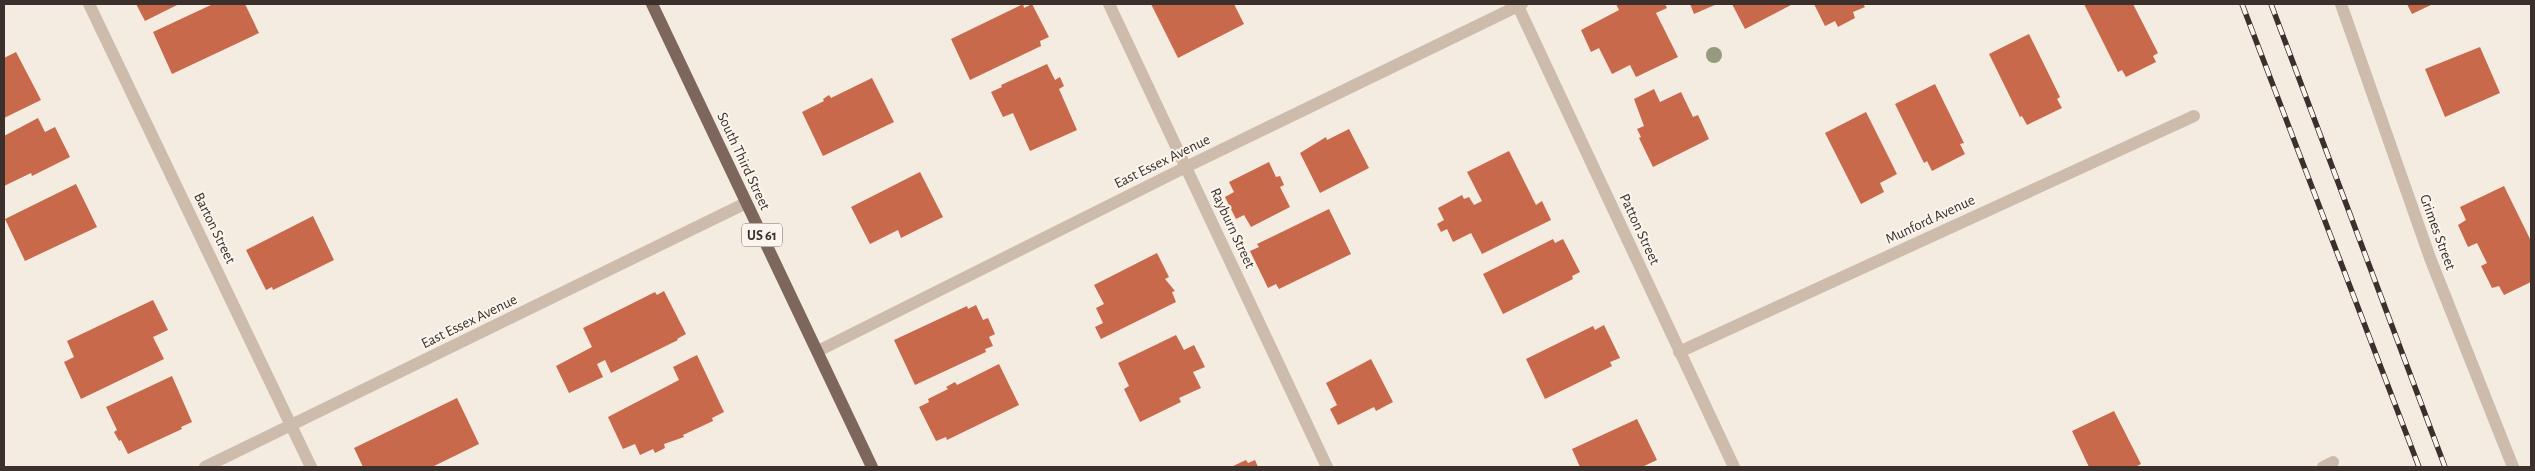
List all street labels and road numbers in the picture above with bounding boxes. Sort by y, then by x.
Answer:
street label: South Third Street [714,110,773,213]
street label: East Essex Avenue [1112,132,1213,191]
street label: Rayburn Street [1207,186,1258,271]
street label: Barton Street [191,190,238,266]
street label: Patton Street [1617,191,1663,267]
street label: Munford Avenue [1883,192,1977,247]
street label: Grimes Street [2417,192,2458,272]
road number: US 61 [742,224,782,246]
street label: East Essex Avenue [419,292,520,351]

